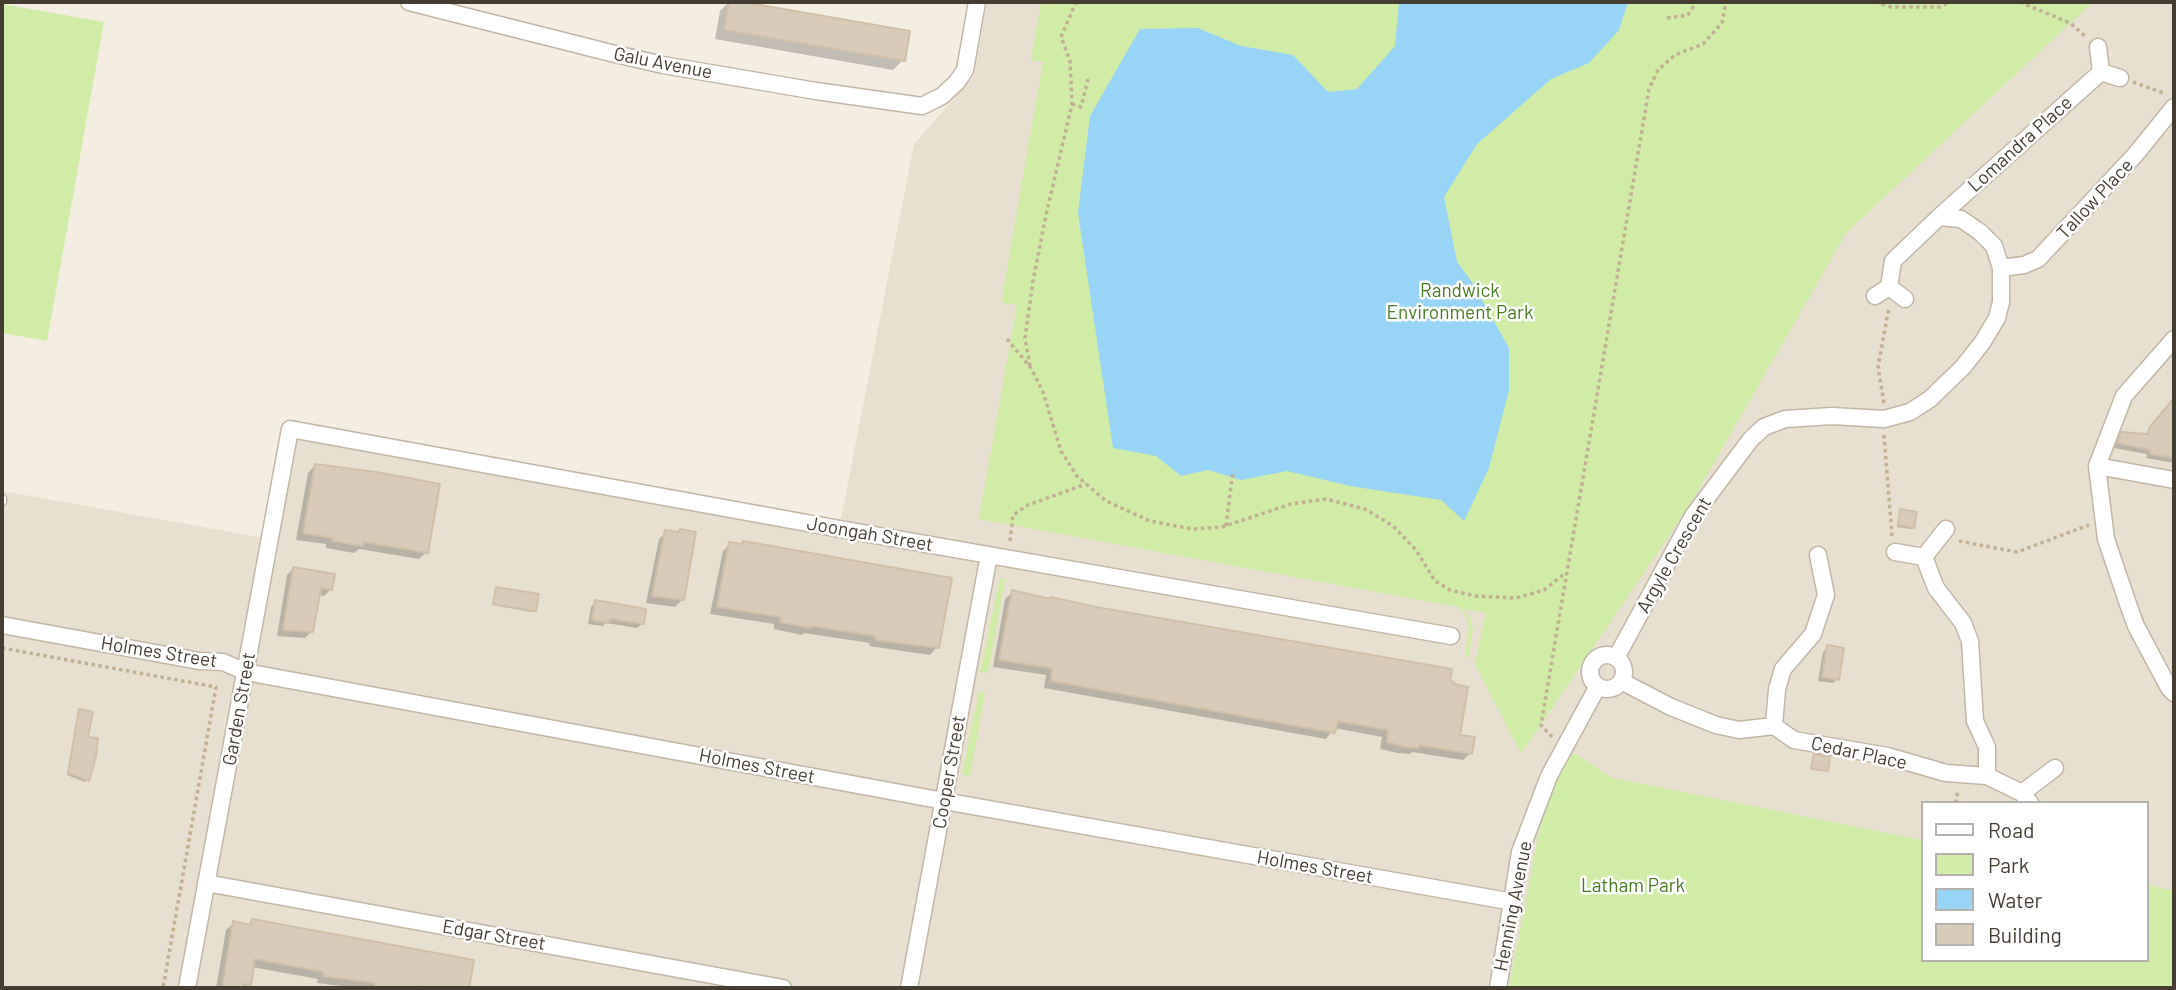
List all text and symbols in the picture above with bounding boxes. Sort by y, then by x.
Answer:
street label: Galu Avenue [612,42,714,84]
street label: Lomandra Place [1963,91,2077,197]
street label: Tallow Place [2052,154,2138,244]
park label: Randwick Environment Park [1387,280,1533,324]
street label: Argyle Crescent [1632,493,1716,617]
street label: Joongah Street [805,512,935,556]
street label: Holmes Street [99,632,219,672]
street label: Garden Street [218,651,260,767]
street label: Cooper Street [928,713,970,831]
street label: Cedar Place [1809,732,1909,774]
street label: Holmes Street [697,744,817,788]
legend [1920,801,2148,962]
text: Road [1988,817,2034,842]
street label: Henning Avenue [1489,839,1537,973]
street label: Holmes Street [1255,846,1375,888]
text: Park [1988,852,2029,877]
park label: Latham Park [1581,875,1685,897]
text: Water [1988,887,2042,912]
street label: Edgar Street [441,915,547,955]
text: Building [1988,922,2062,947]

